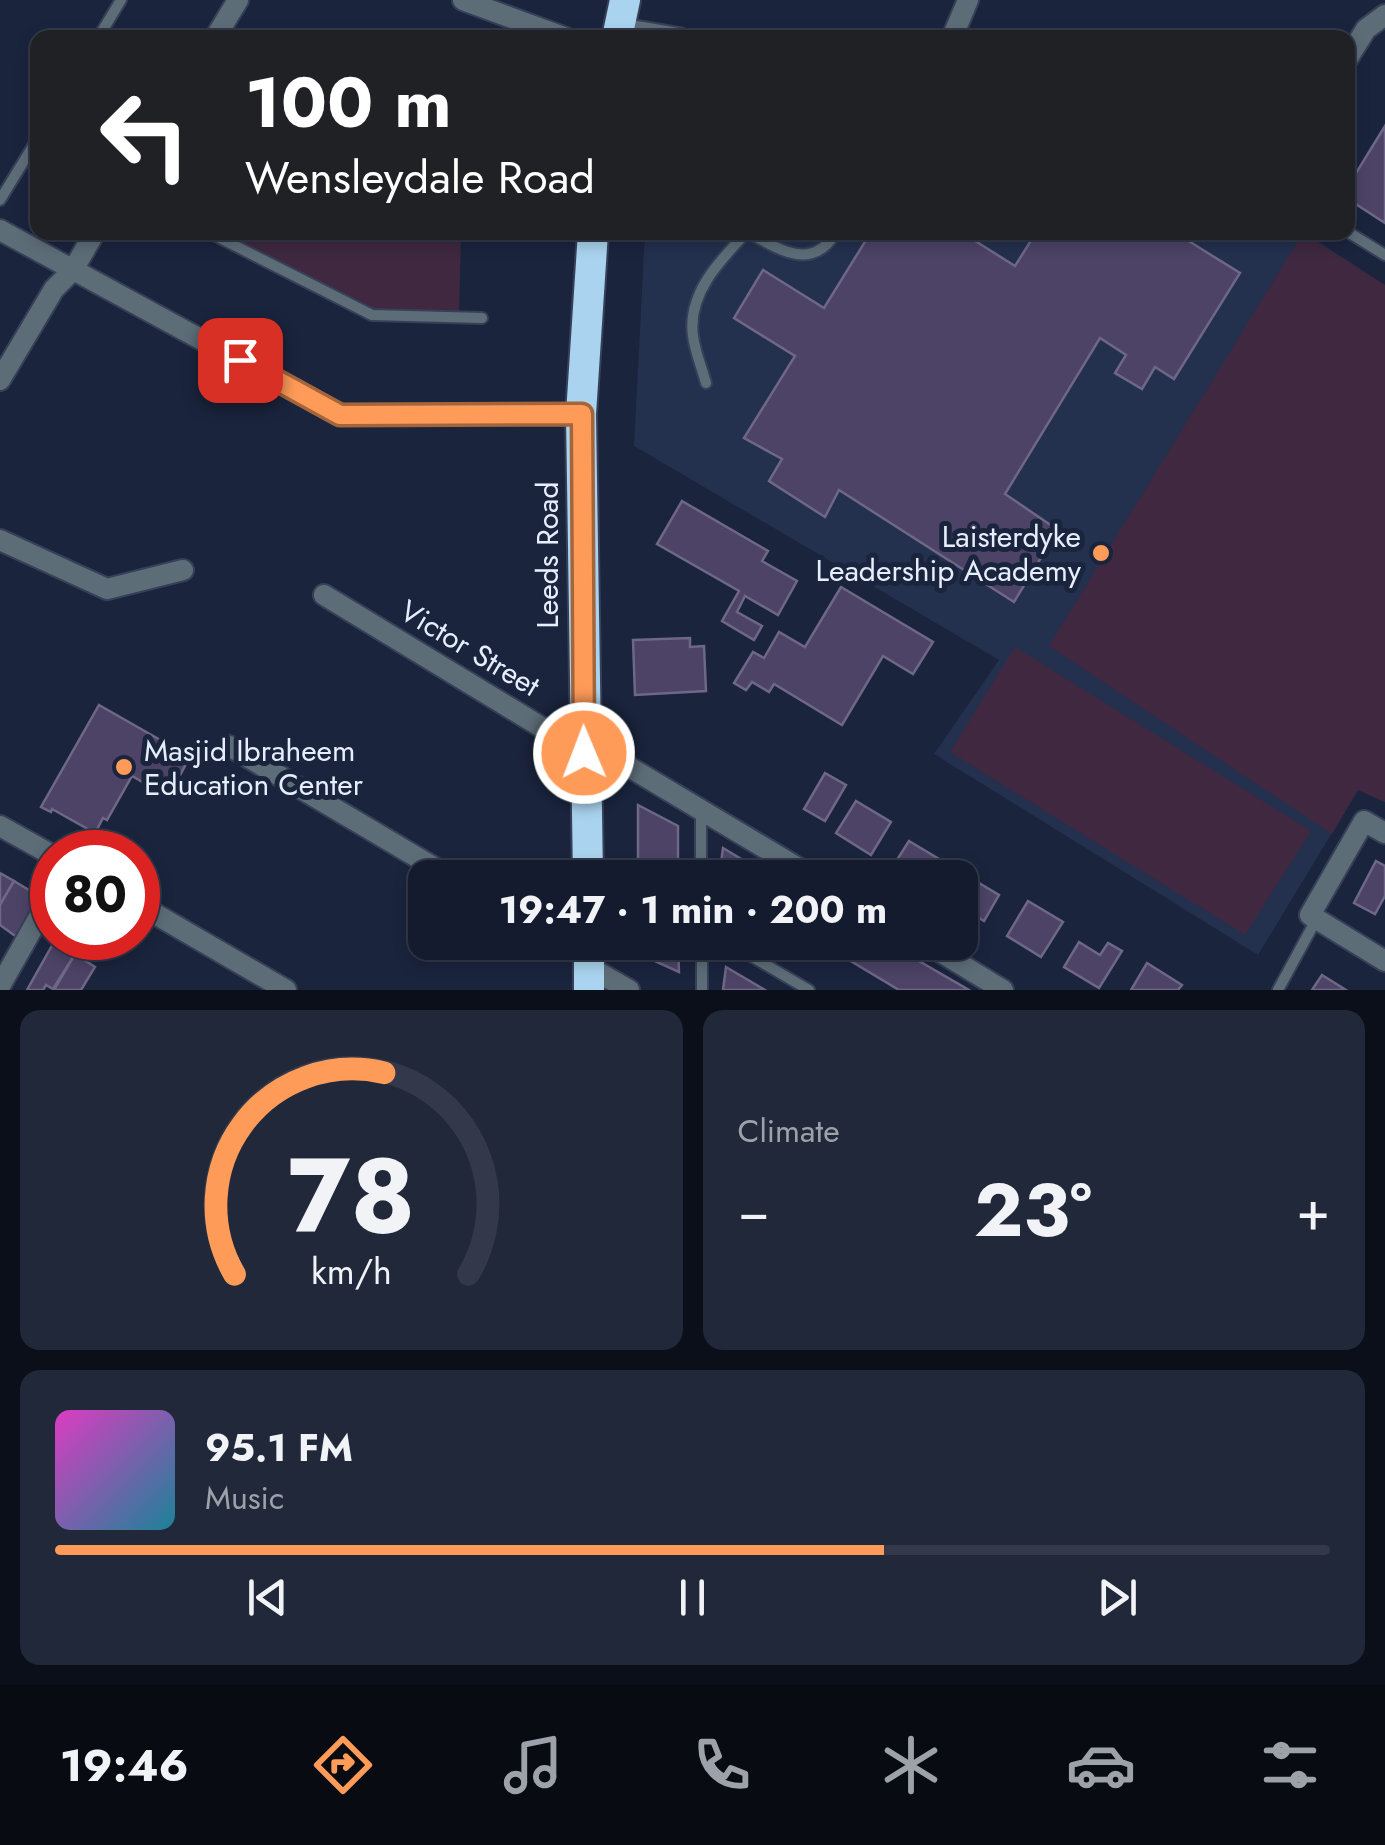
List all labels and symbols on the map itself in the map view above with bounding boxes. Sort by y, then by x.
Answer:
pin [198,318,283,403]
street label: Leeds Road [526,481,569,629]
place label: Laisterdyke Leadership Academy [815,515,1082,592]
marker: Laisterdyke Leadership Academy [1090,542,1112,564]
street label: Victor Street [392,589,549,707]
position arrow [532,701,636,805]
place label: Masjid Ibraheem Education Center [144,729,364,806]
marker: Masjid Ibraheem Education Center [113,756,135,778]
speed limit sign: 80 [30,830,160,960]

